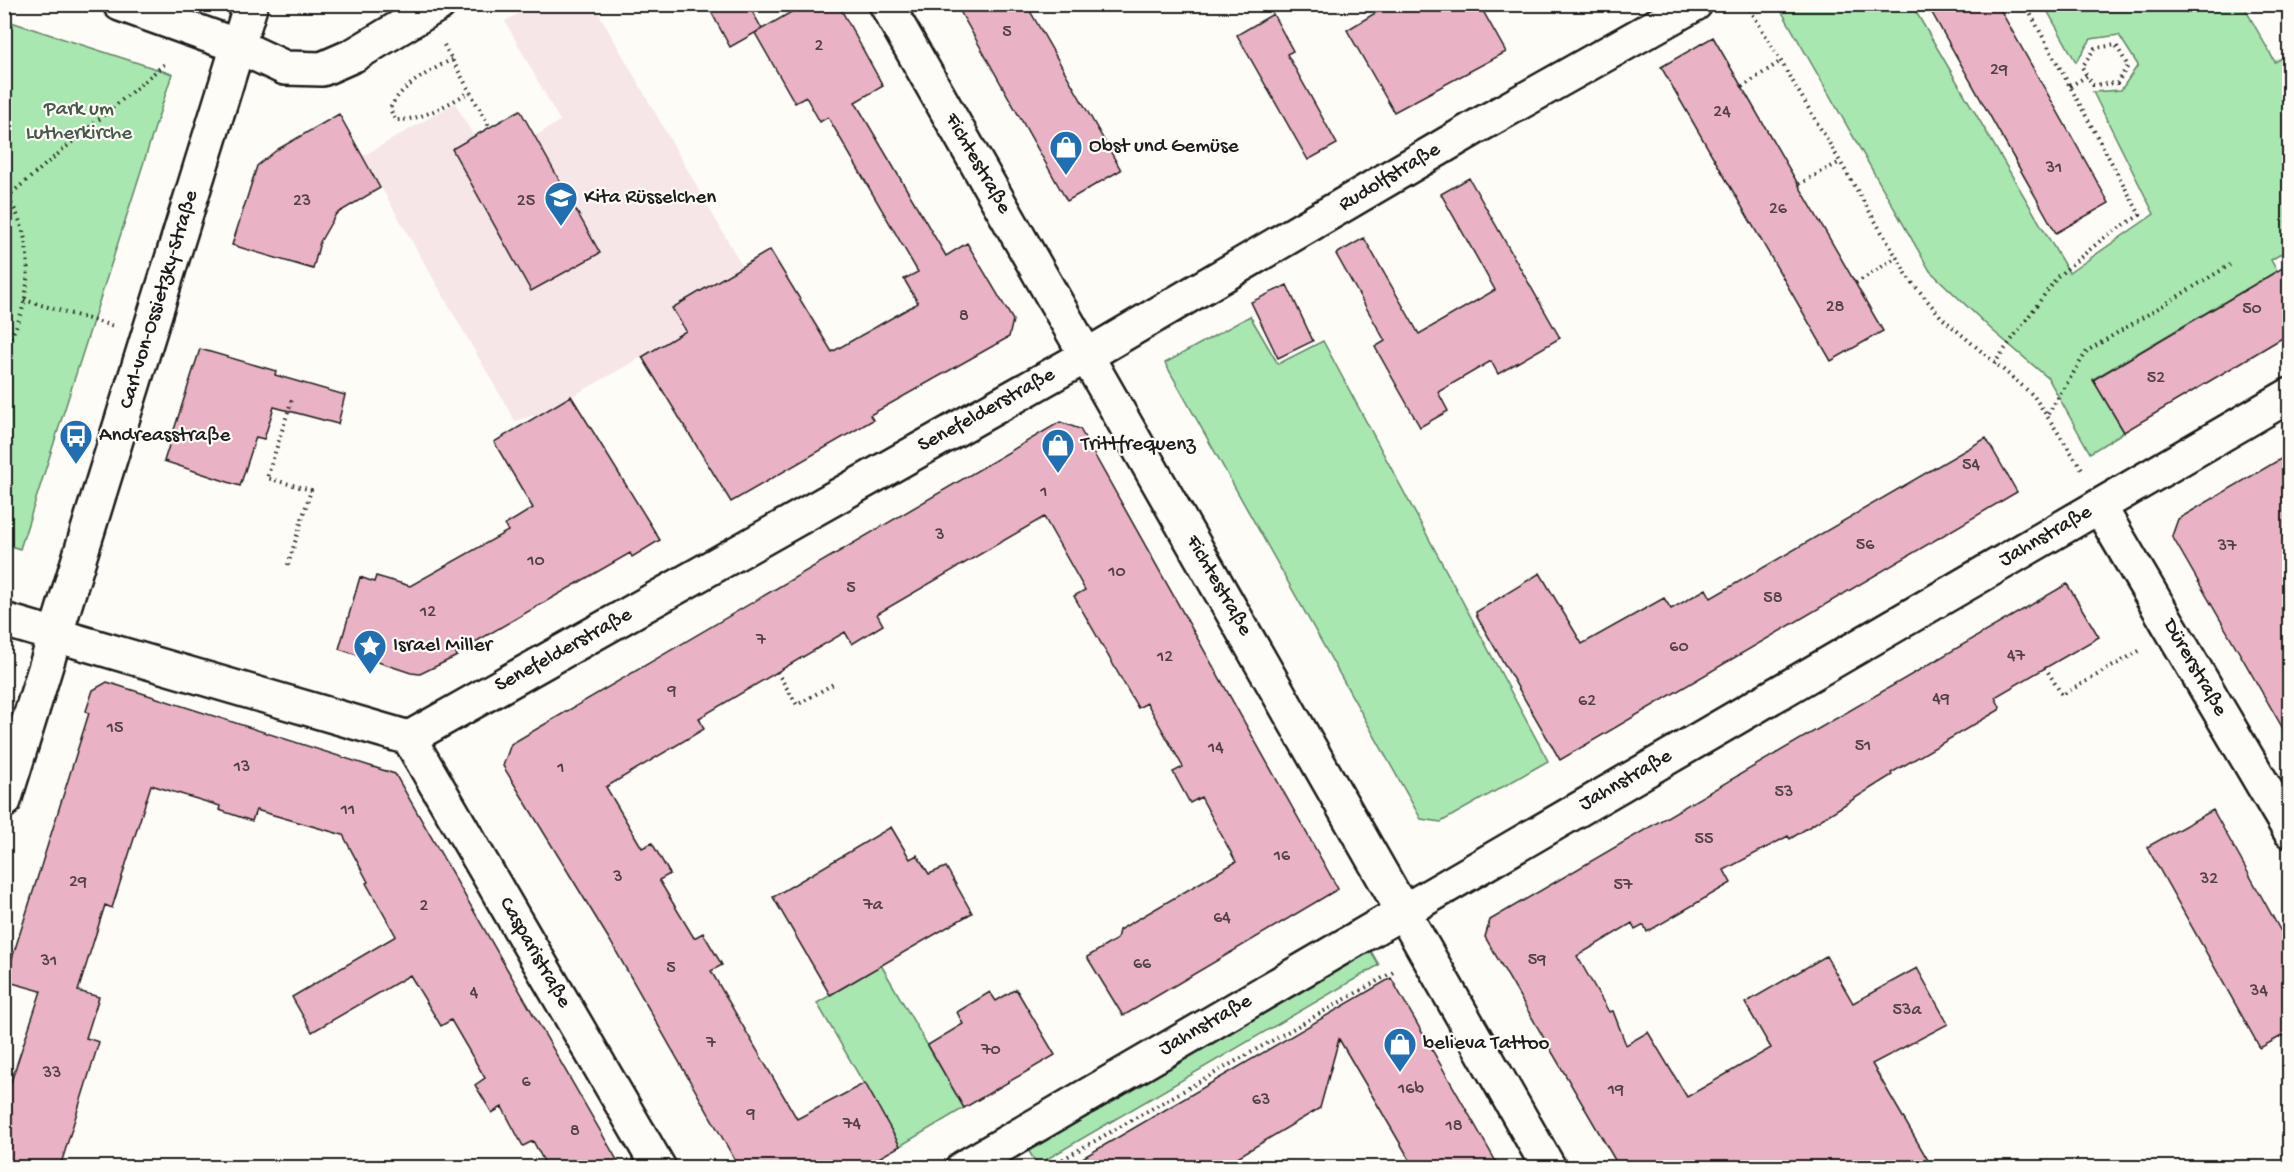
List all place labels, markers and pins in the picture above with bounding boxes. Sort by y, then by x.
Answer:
shop icon: Obst und Gemüse [1048,129,1084,176]
place label: Obst und Gemüse [1089,135,1240,160]
school or university icon: Kita Rüsselchen [543,180,579,227]
place label: Kita Rüsselchen [584,186,716,211]
bus stop icon: Andreasstraße [58,418,94,465]
place label: Andreasstraße [99,424,231,449]
shop icon: Trittfrequenz [1040,427,1076,474]
place label: Trittfrequenz [1080,433,1196,458]
place icon: Israel Miller [352,628,388,675]
place label: Israel Miller [393,634,494,659]
shop icon: believa Tattoo [1382,1026,1418,1073]
place label: believa Tattoo [1423,1032,1550,1057]

